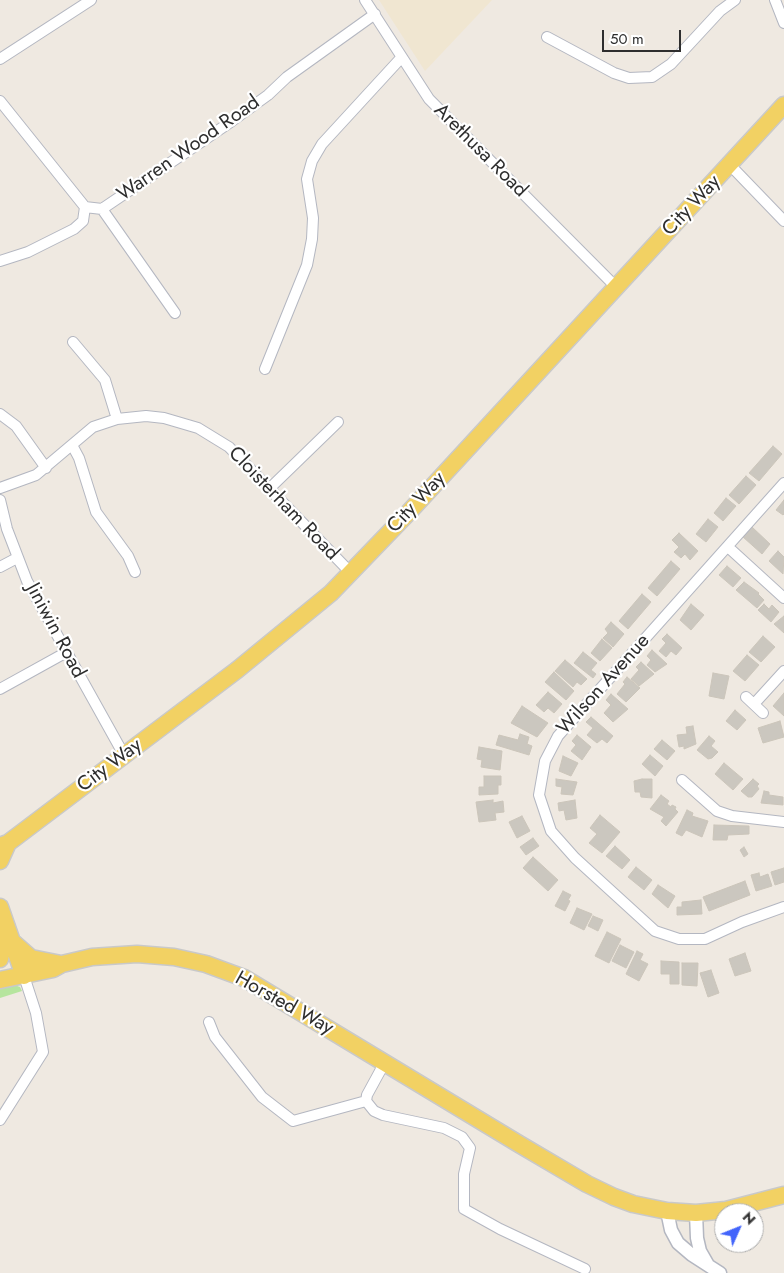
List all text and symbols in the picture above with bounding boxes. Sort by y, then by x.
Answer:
scale bar [604,20,683,52]
text: 50 m [610,28,644,50]
street label: Warren Wood Road [113,91,265,207]
street label: Arethusa Road [428,99,532,203]
street label: City Way [658,171,726,241]
street label: Cloisterham Road [223,442,343,566]
street label: City Way [383,468,451,538]
street label: Jiniwin Road [20,579,90,683]
street label: Wilson Avenue [552,630,656,740]
street label: City Way [73,734,147,798]
street label: Horsted Way [231,967,337,1041]
north arrow [714,1203,764,1253]
text: N [738,1207,760,1229]

